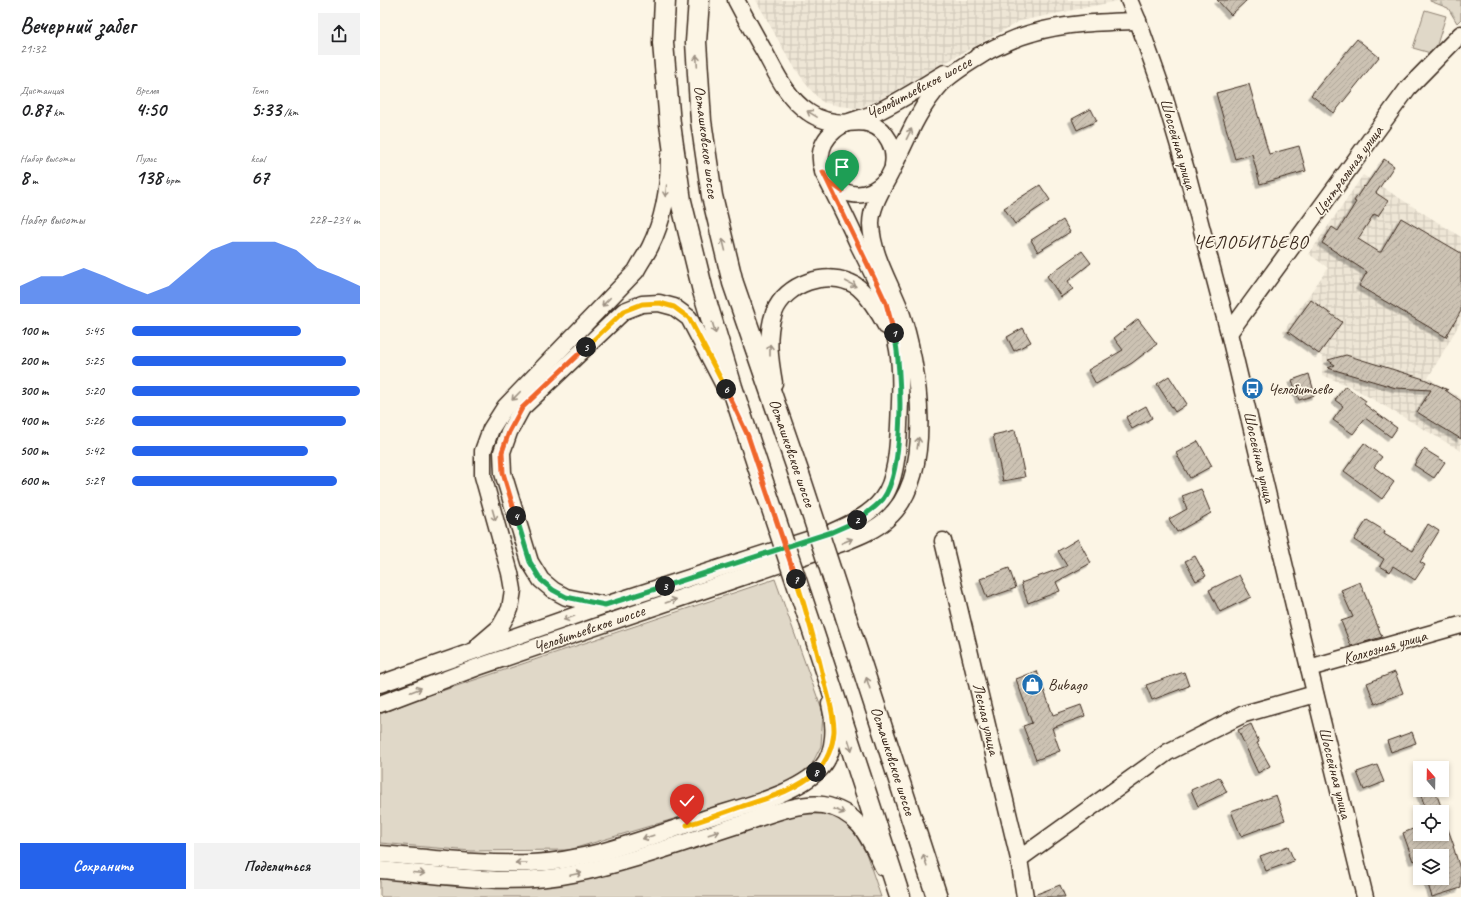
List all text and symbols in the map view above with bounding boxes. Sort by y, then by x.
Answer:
text: Вечерний забег [20,12,135,40]
button: share [318,13,360,55]
text: 21:32 [20,41,46,57]
street label: Челобитьевское шоссе [863,51,977,124]
one-way arrow [694,55,701,68]
text: Дистанция [20,83,64,97]
text: Время [135,83,159,97]
text: Темп [251,83,268,97]
street label: Осташковское шоссе [689,85,723,201]
street label: Шоссейная улица [1156,96,1201,193]
text: 0.87 [20,97,51,122]
text: 4:50 [135,97,166,122]
text: 5:33 [251,97,281,122]
text: km [51,105,64,119]
text: /km [281,105,298,119]
one-way arrow [806,109,818,117]
street label: Центральная улица [1308,121,1388,220]
one-way arrow [906,129,913,141]
pin [825,150,859,191]
text: Набор высоты [20,151,75,165]
text: Пульс [135,151,157,165]
text: kcal [251,151,265,165]
icon: arrive [831,156,853,178]
text: 8 [20,165,29,190]
text: 138 [135,165,162,190]
text: 67 [251,165,269,190]
text: m [29,173,38,187]
text: bpm [162,173,180,187]
one-way arrow [662,184,670,197]
text: Набор высоты [20,212,85,228]
text: 228–234 m [309,212,360,228]
district label: ЧЕЛОБИТЬЕВО [1194,231,1310,253]
one-way arrow [720,239,727,252]
one-way arrow [845,281,857,288]
one-way arrow [601,297,610,307]
one-way arrow [711,322,718,335]
text: 100 m [20,323,48,339]
text: 5:45 [84,323,104,339]
pin: 1 [884,323,904,343]
text: 1 [892,326,896,340]
pin: 5 [576,337,596,357]
text: 5 [584,340,588,354]
one-way arrow [766,344,774,357]
text: 200 m [20,353,48,369]
text: 5:25 [84,353,104,369]
bus stop icon: Челобитьево [1240,376,1266,402]
pin: 6 [716,379,736,399]
place label: Челобитьево [1268,379,1335,399]
text: 6 [723,382,729,396]
text: 300 m [20,383,48,399]
text: 5:20 [84,383,104,399]
one-way arrow [511,391,521,401]
street label: Осташковское шоссе [764,396,820,511]
street label: Шоссейная улица [1239,409,1280,506]
text: 400 m [20,413,48,429]
text: 5:26 [84,413,104,429]
one-way arrow [914,437,922,450]
text: 500 m [20,443,48,459]
text: 5:42 [84,443,104,459]
text: 600 m [20,473,48,489]
text: 5:29 [84,473,104,489]
pin: 4 [506,506,526,526]
one-way arrow [491,508,498,521]
text: 4 [514,509,518,523]
pin: 2 [847,510,867,530]
text: 2 [855,513,859,527]
one-way arrow [841,537,853,544]
pin: 7 [786,569,806,589]
text: 7 [794,572,798,586]
pin: 3 [655,576,675,596]
text: 3 [663,579,667,593]
one-way arrow [665,597,678,604]
street label: Челобитьевское шоссе [531,600,649,657]
one-way arrow [563,614,575,622]
street label: Колхозная улица [1341,625,1430,668]
shop icon: Bubago [1019,672,1045,698]
place label: Bubago [1048,675,1088,695]
one-way arrow [864,677,871,690]
street label: Лесная улица [968,681,1004,758]
one-way arrow [410,686,422,694]
street label: Осташковское шоссе [866,704,921,820]
street label: Шоссейная улица [1314,725,1356,822]
one-way arrow [847,738,854,751]
north arrow [1413,761,1449,797]
map controls [1413,761,1449,885]
pin: 8 [806,762,826,782]
text: 8 [814,765,818,779]
pin [670,784,704,825]
icon: check [676,790,698,812]
button: locate [1413,805,1449,841]
one-way arrow [833,807,845,815]
one-way arrow [708,829,721,836]
one-way arrow [642,834,654,842]
button: Сохранить [20,843,186,889]
button: Поделиться [194,843,360,889]
button: layers [1413,849,1449,885]
one-way arrow [921,854,928,867]
one-way arrow [515,859,528,867]
one-way arrow [569,869,582,877]
one-way arrow [412,870,425,877]

